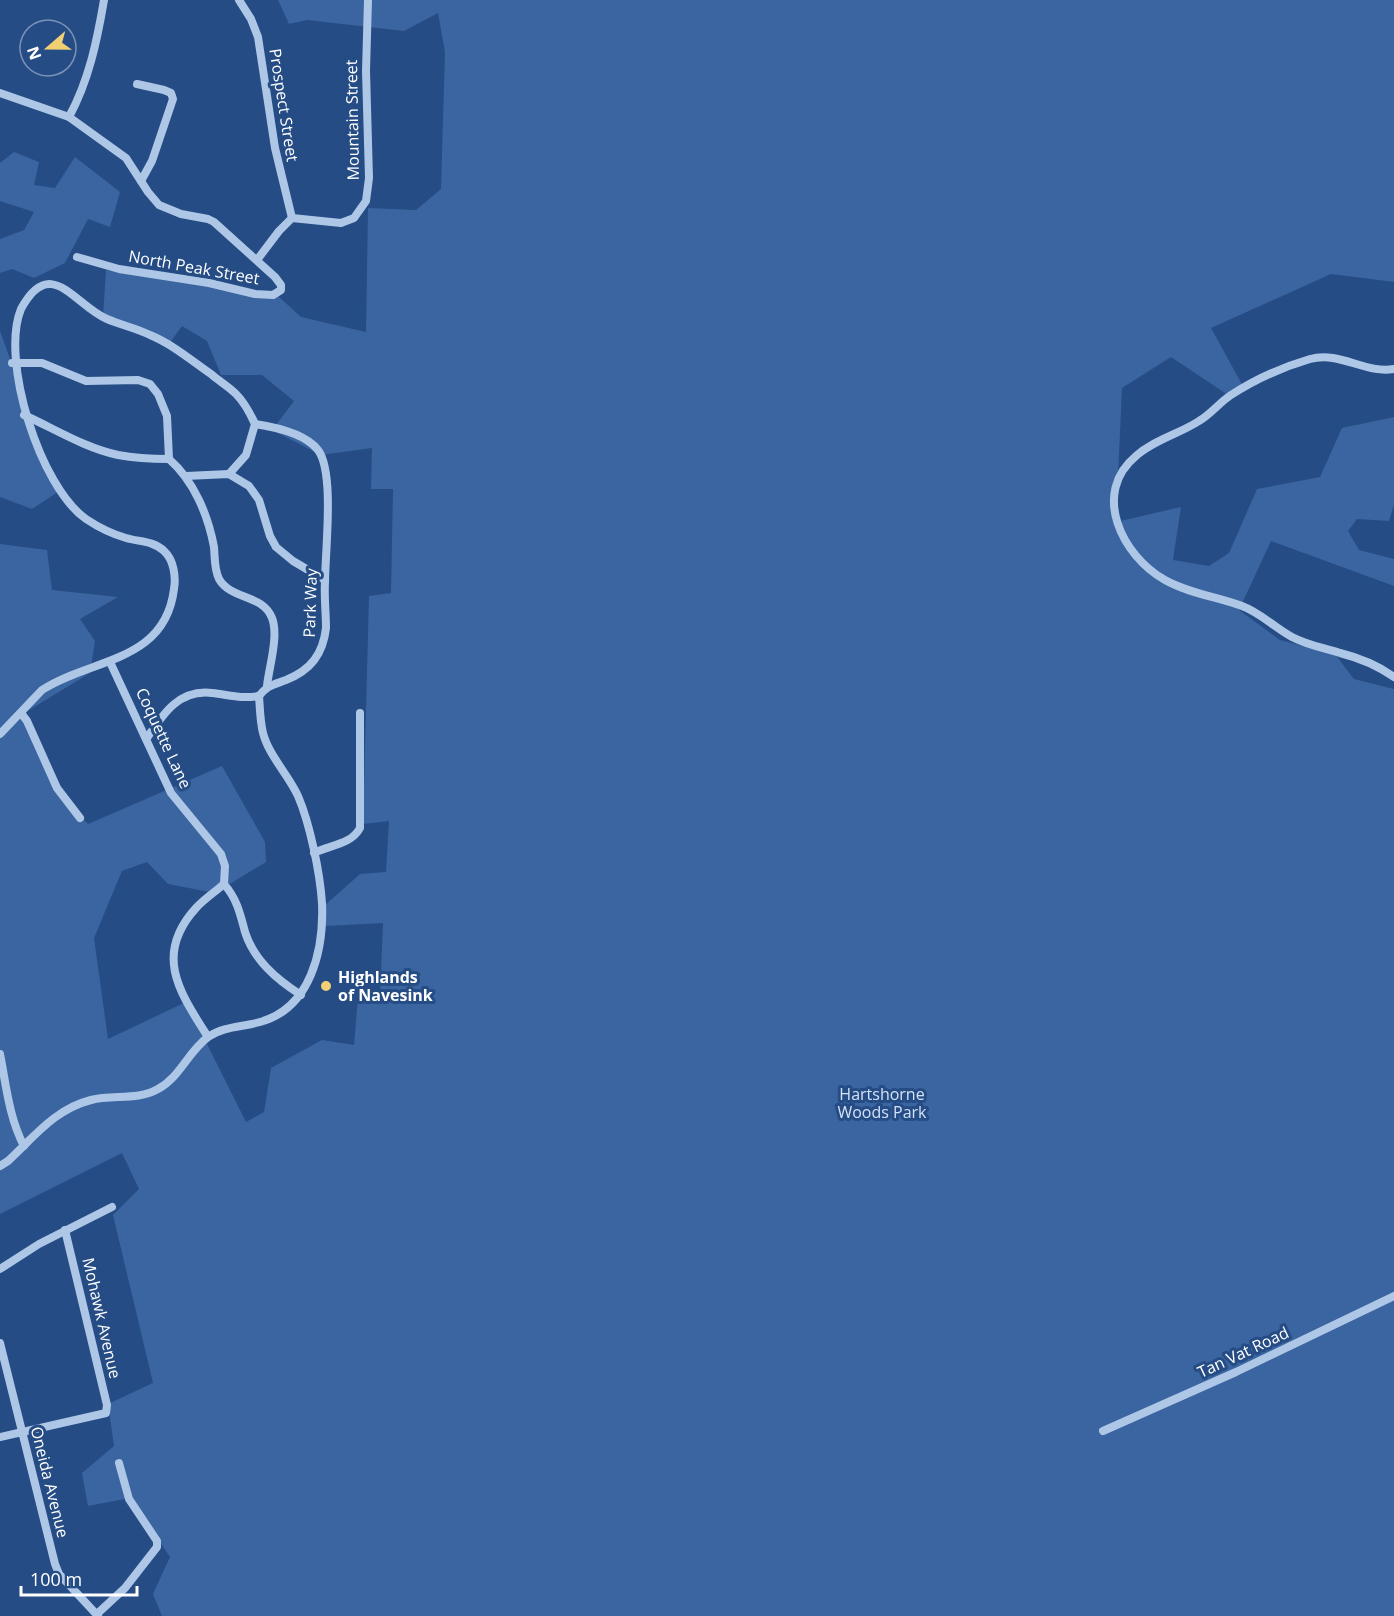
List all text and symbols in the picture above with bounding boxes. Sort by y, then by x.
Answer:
north arrow [18,18,78,78]
text: N [21,43,46,63]
street label: Prospect Street [264,47,304,164]
street label: Mountain Street [340,59,364,181]
street label: North Peak Street [127,245,262,289]
street label: Park Way [298,567,322,638]
street label: Coquette Lane [131,684,197,792]
place label: Highlands of Navesink [338,966,433,1006]
marker: Highlands of Navesink [319,979,333,993]
park label: Hartshorne Woods Park [837,1083,927,1123]
street label: Mohawk Avenue [77,1255,127,1381]
street label: Tan Vat Road [1194,1321,1292,1383]
street label: Oneida Avenue [26,1424,74,1540]
scale bar [21,1559,136,1597]
text: 100 m [30,1567,82,1591]

